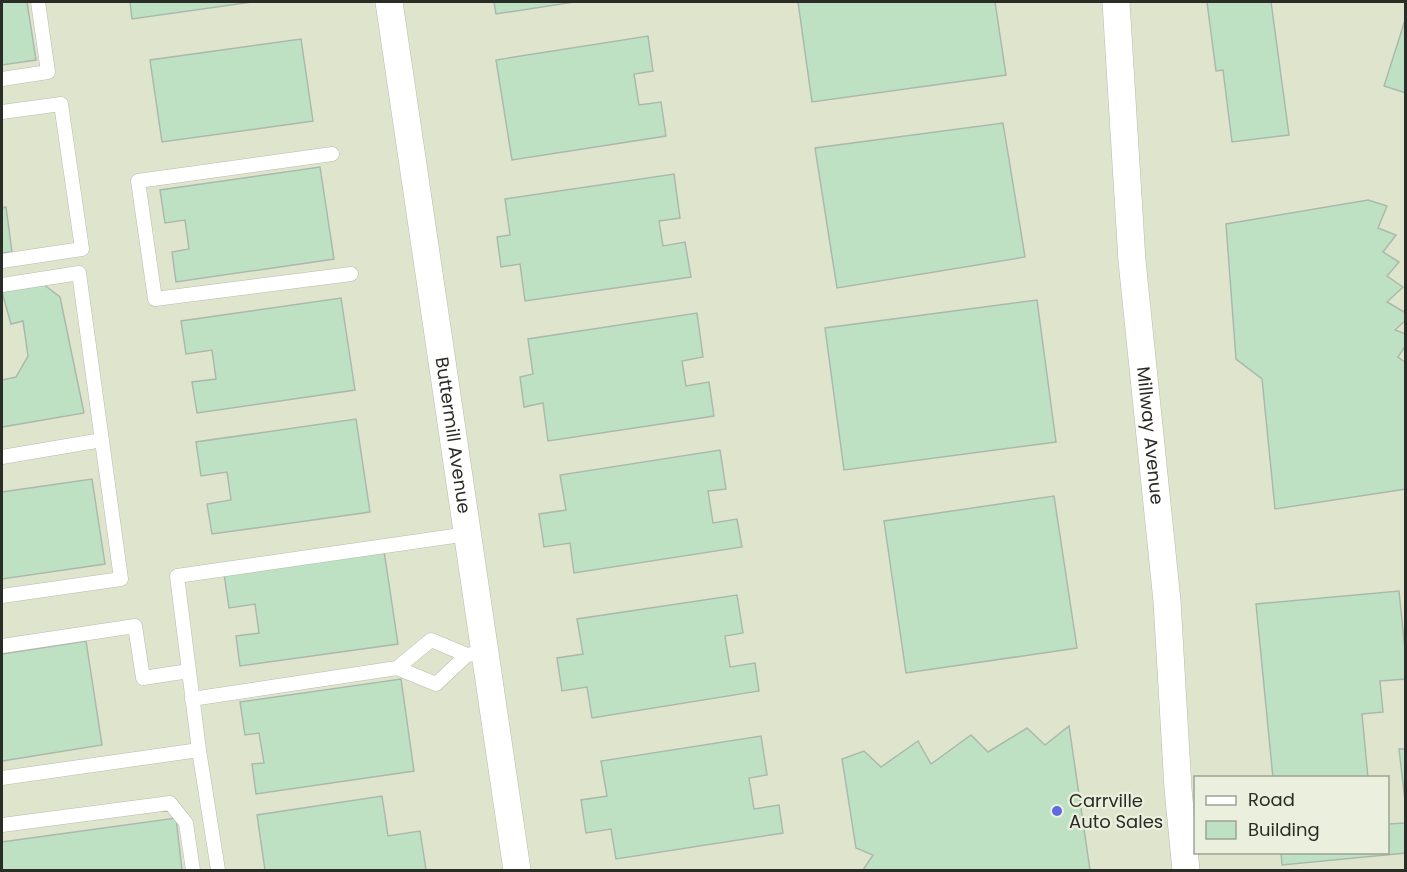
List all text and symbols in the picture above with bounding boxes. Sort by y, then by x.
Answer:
street label: Buttermill Avenue [430,355,477,515]
street label: Millway Avenue [1131,365,1170,506]
legend [1194,776,1389,854]
text: Road [1248,787,1295,812]
place label: Carrville Auto Sales [1069,788,1163,834]
marker: Carrville Auto Sales [1050,804,1064,818]
text: Building [1248,817,1320,842]

